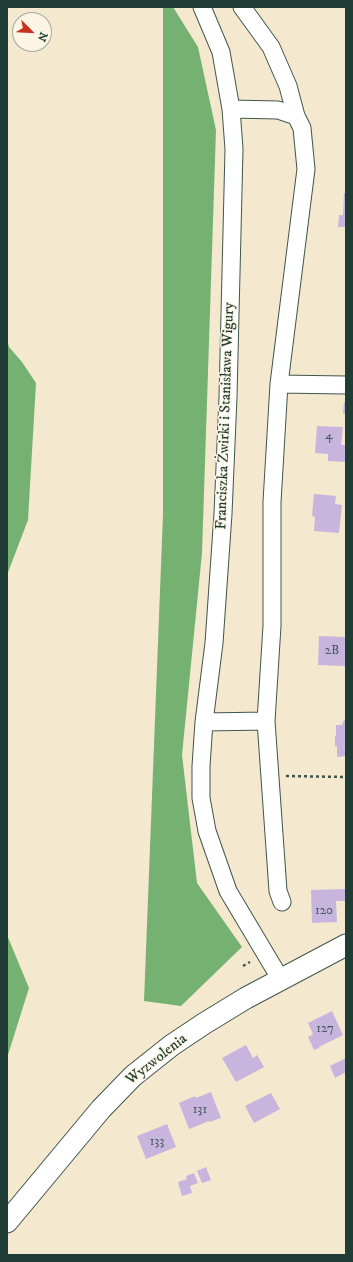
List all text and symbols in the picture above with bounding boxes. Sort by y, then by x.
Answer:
north arrow [12,12,52,52]
text: N [34,30,50,43]
street label: Franciszka Żwirki i Stanisława Wigury [213,302,239,530]
house number: 4 [325,428,333,444]
house number: 2B [325,643,339,659]
house number: 120 [315,903,333,919]
house number: 127 [316,1021,334,1037]
street label: Wyzwolenia [123,1031,191,1089]
house number: 131 [193,1102,207,1118]
house number: 133 [150,1134,164,1150]

